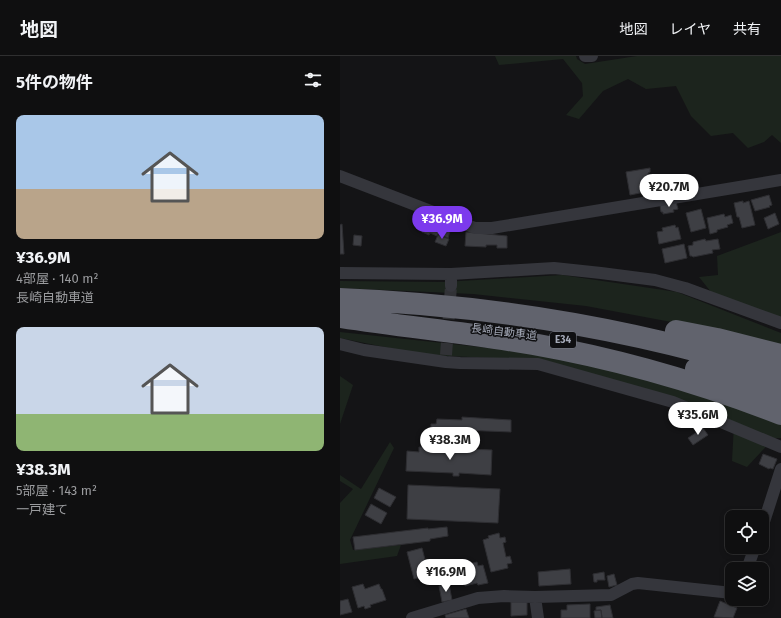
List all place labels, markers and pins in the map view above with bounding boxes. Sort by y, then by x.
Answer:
pin: ¥20.7M [636,174,702,208]
pin: ¥36.9M [409,206,475,240]
pin: ¥35.6M [665,402,731,436]
pin: ¥38.3M [417,427,483,461]
pin: ¥16.9M [413,559,479,593]

